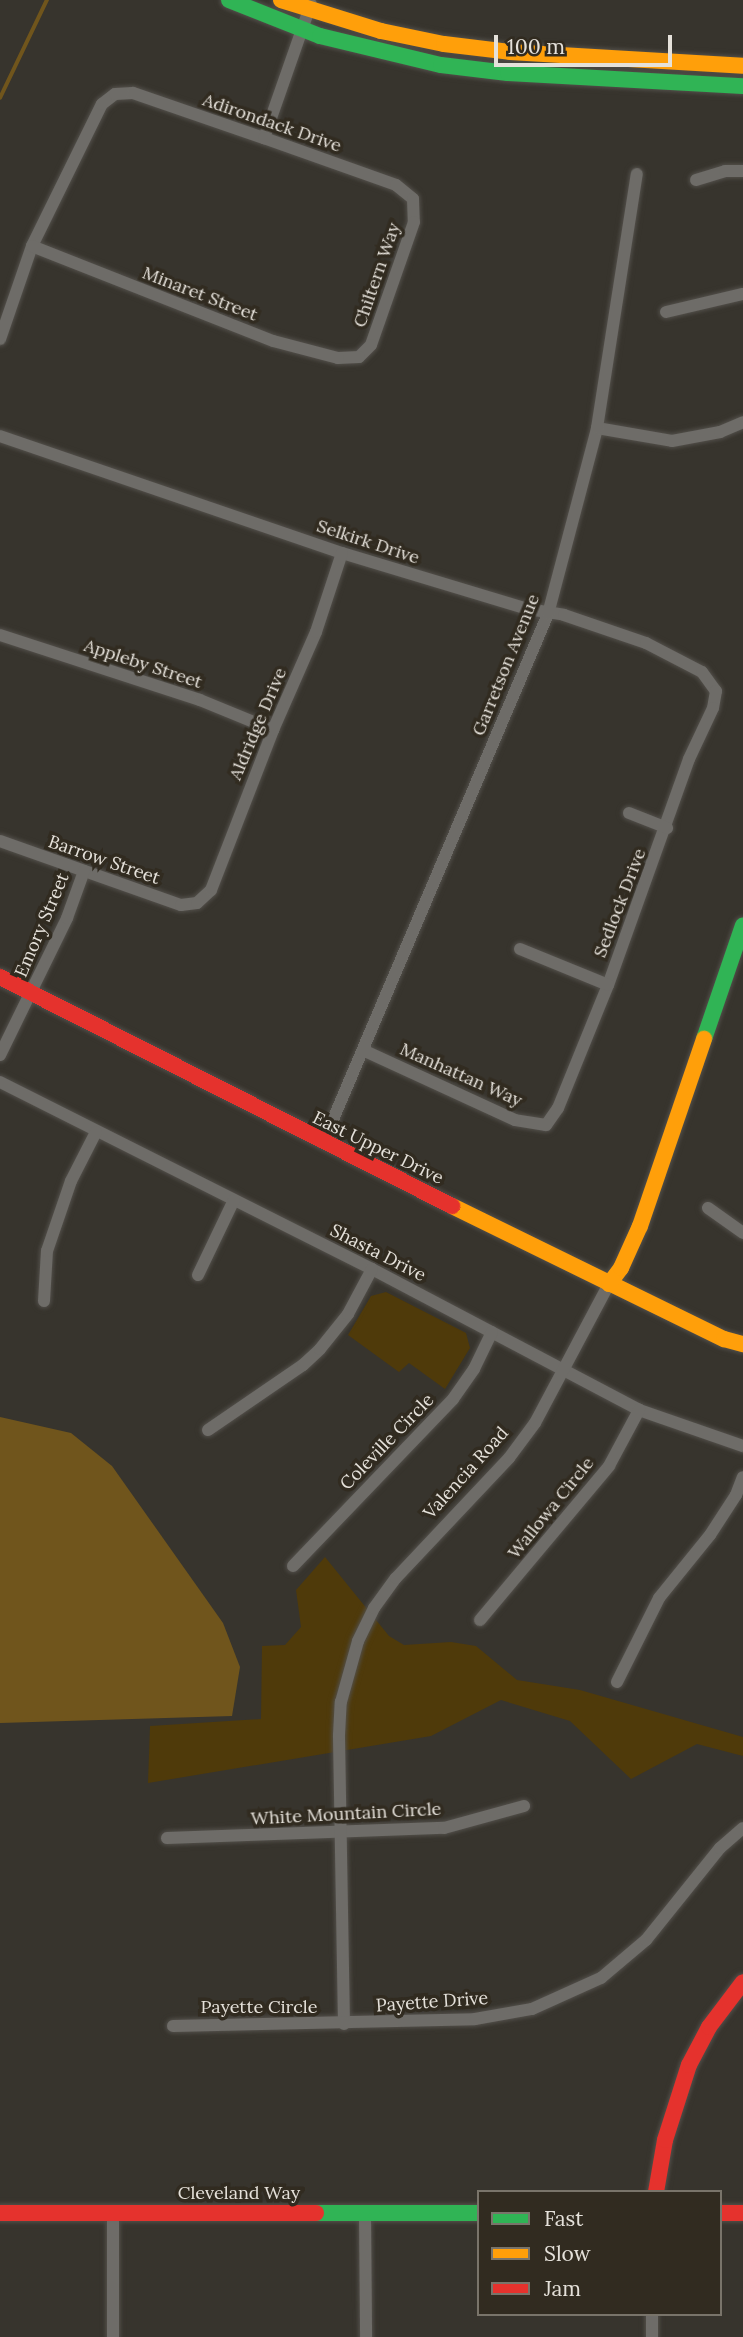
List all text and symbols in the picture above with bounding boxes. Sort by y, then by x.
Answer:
scale bar [498,21,676,65]
text: 100 m [507,33,565,60]
street label: Adirondack Drive [200,89,344,157]
street label: Chiltern Way [349,220,405,330]
street label: Minaret Street [139,262,261,326]
street label: Selkirk Drive [314,515,422,569]
street label: Garretson Avenue [468,591,544,739]
street label: Appleby Street [81,635,205,693]
street label: Aldridge Drive [225,665,291,783]
street label: Barrow Street [45,831,163,889]
street label: Sedlock Drive [589,845,651,961]
street label: Emory Street [10,870,74,980]
street label: Manhattan Way [397,1038,525,1112]
street label: East Upper Drive [309,1107,447,1189]
street label: Shasta Drive [326,1220,430,1286]
street label: Coleville Circle [336,1389,438,1495]
street label: Valencia Road [419,1422,513,1524]
street label: Wallowa Circle [503,1453,599,1563]
street label: White Mountain Circle [250,1798,442,1830]
street label: Payette Drive [375,1987,489,2017]
street label: Payette Circle [201,1996,317,2018]
street label: Cleveland Way [178,2182,300,2204]
legend [477,2190,722,2316]
text: Fast [544,2205,583,2232]
text: Slow [544,2240,591,2267]
text: Jam [544,2275,581,2302]

